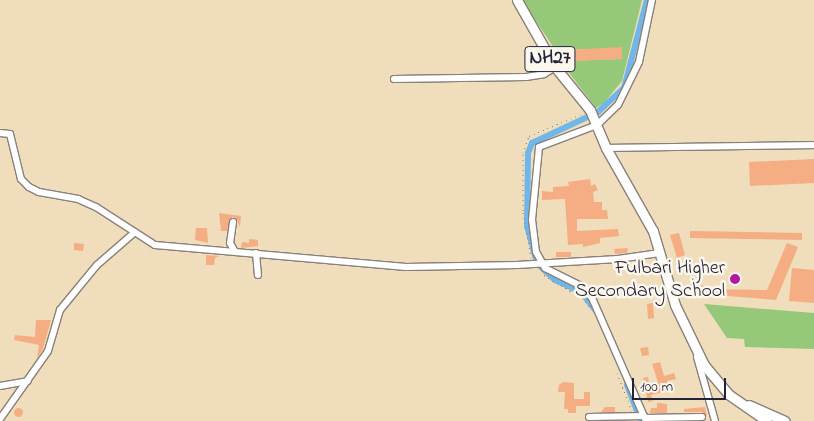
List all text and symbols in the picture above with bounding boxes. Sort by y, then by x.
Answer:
road number: NH27 [524,42,576,76]
place label: Fulbari Higher Secondary School [575,256,725,303]
marker: Fulbari Higher Secondary School [729,273,741,285]
scale bar [634,368,728,400]
text: 100 m [640,376,673,398]

